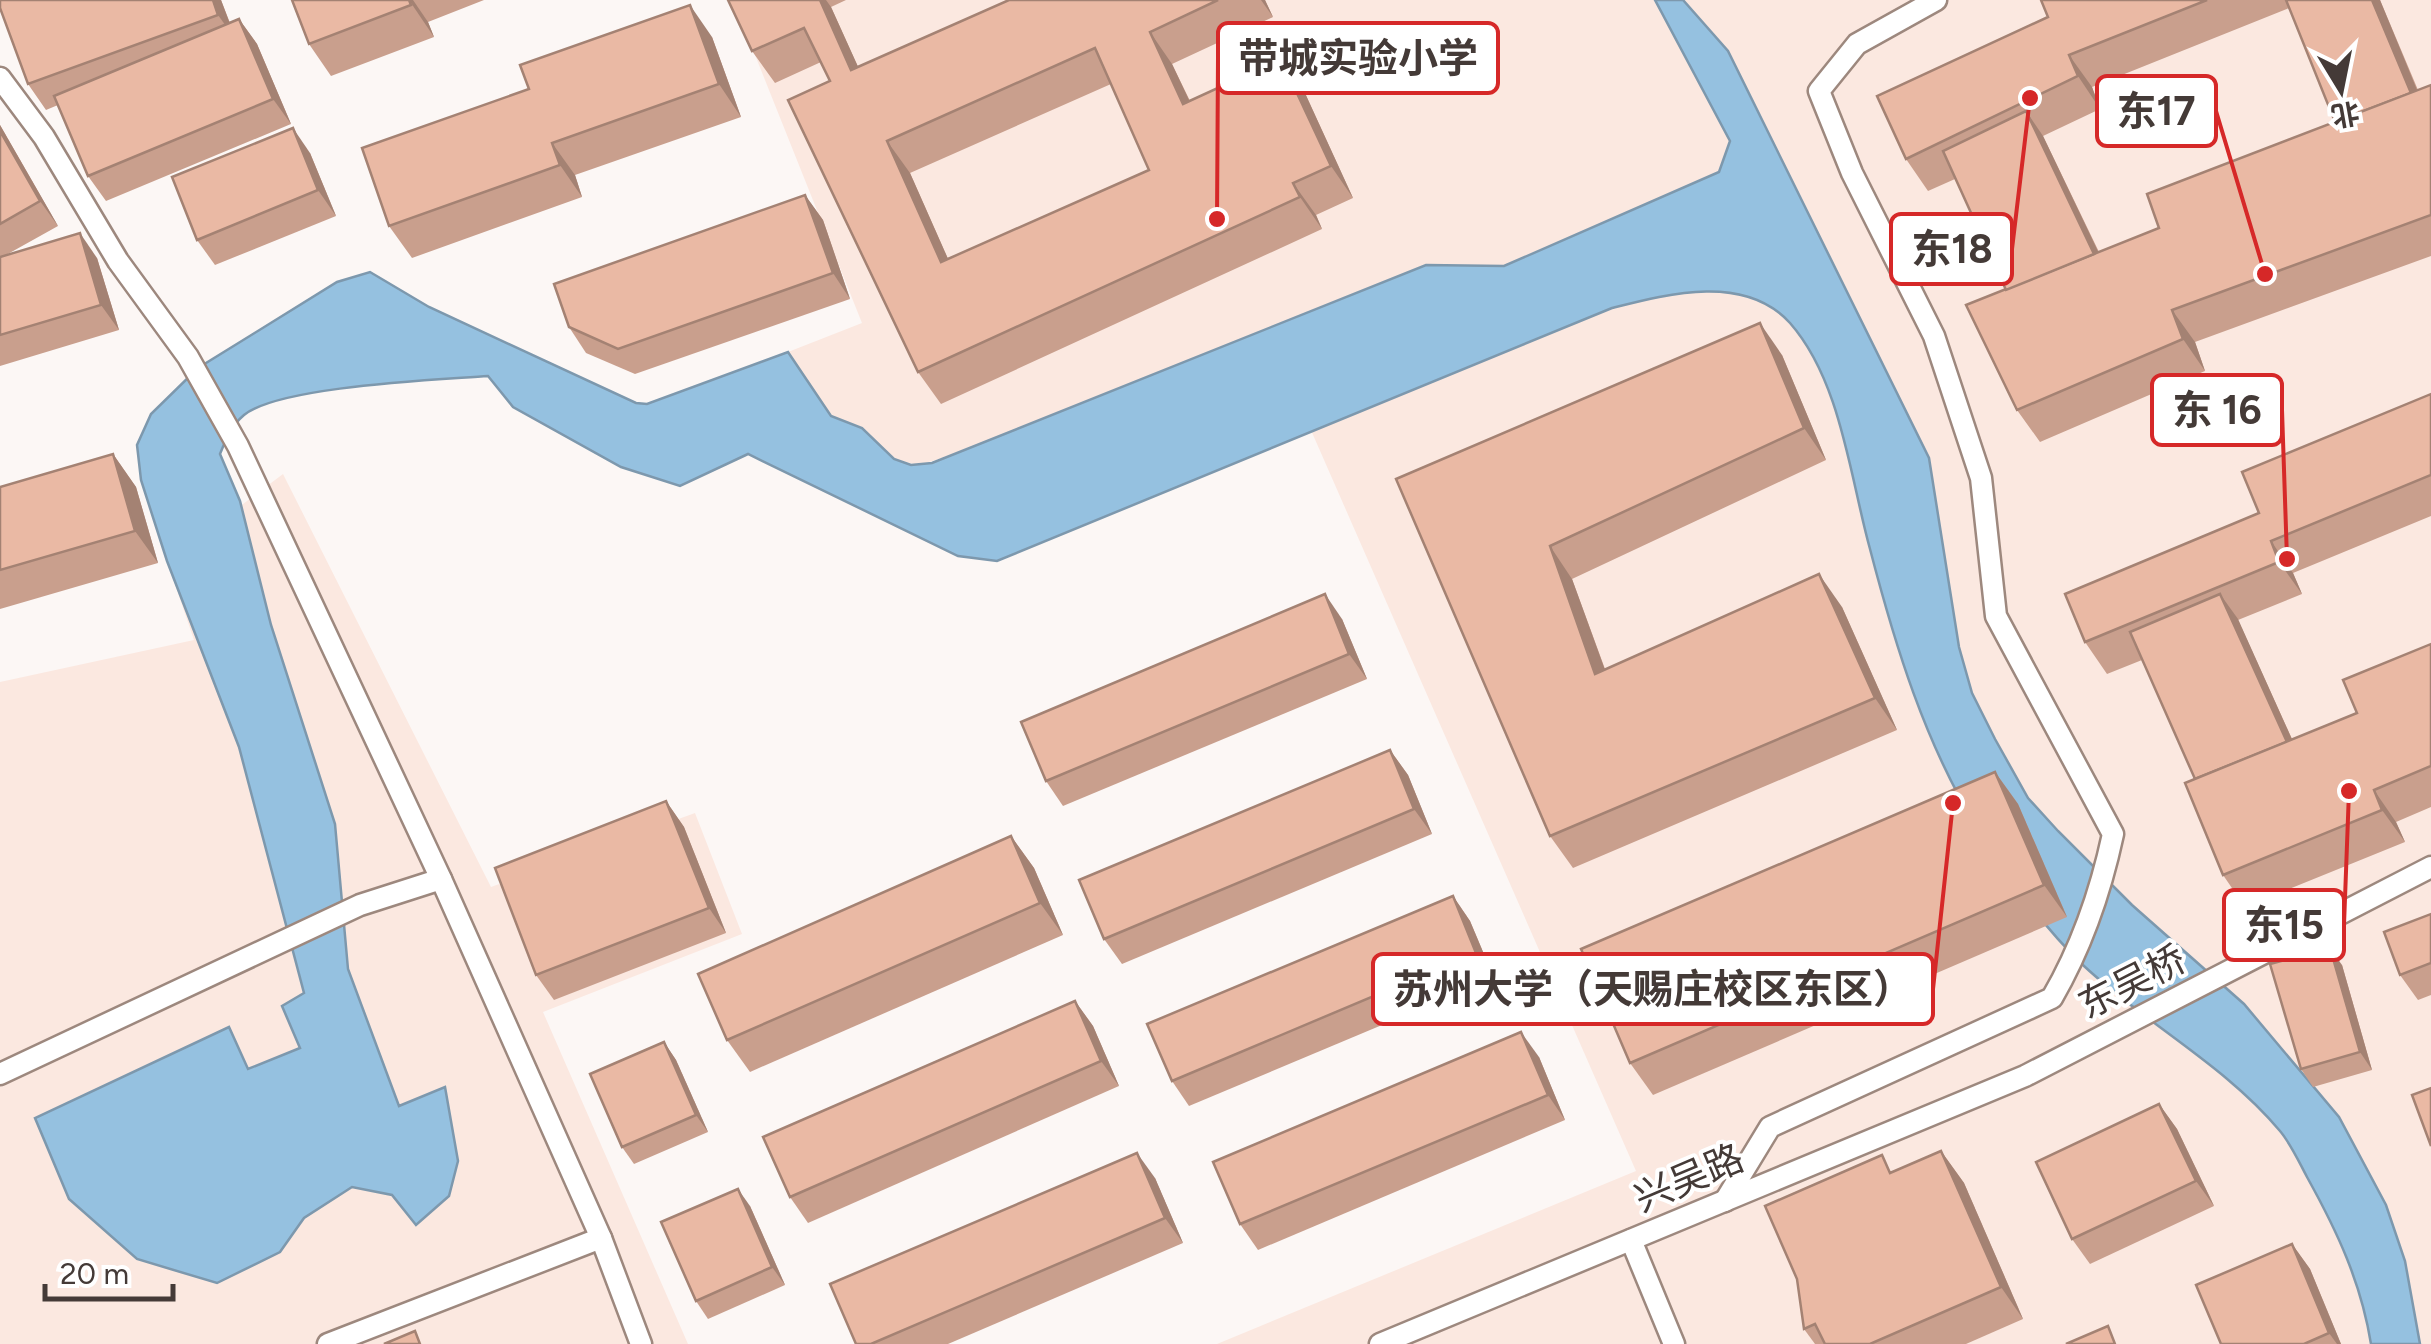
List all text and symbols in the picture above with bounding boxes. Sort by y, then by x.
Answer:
callout: 带城实验小学 [1218,23,1498,93]
text: 带城实验小学 [1238,34,1478,82]
north arrow [2291,40,2391,140]
callout: 东17 [2097,76,2216,146]
text: 东17 [2116,87,2196,135]
text: 北 [2329,95,2362,134]
callout: 东18 [1891,214,2012,284]
text: 东18 [1911,225,1993,273]
callout: 东 16 [2152,375,2282,445]
text: 东 16 [2172,386,2262,434]
callout: 东15 [2224,890,2344,960]
text: 东15 [2244,901,2324,949]
street label: 东吴桥 [2071,936,2193,1028]
callout: 苏州大学（天赐庄校区东区） [1373,954,1933,1024]
text: 苏州大学（天赐庄校区东区） [1393,965,1913,1013]
street label: 兴吴路 [1628,1135,1750,1221]
scale bar [45,1239,172,1301]
text: 20 m [60,1255,129,1292]

